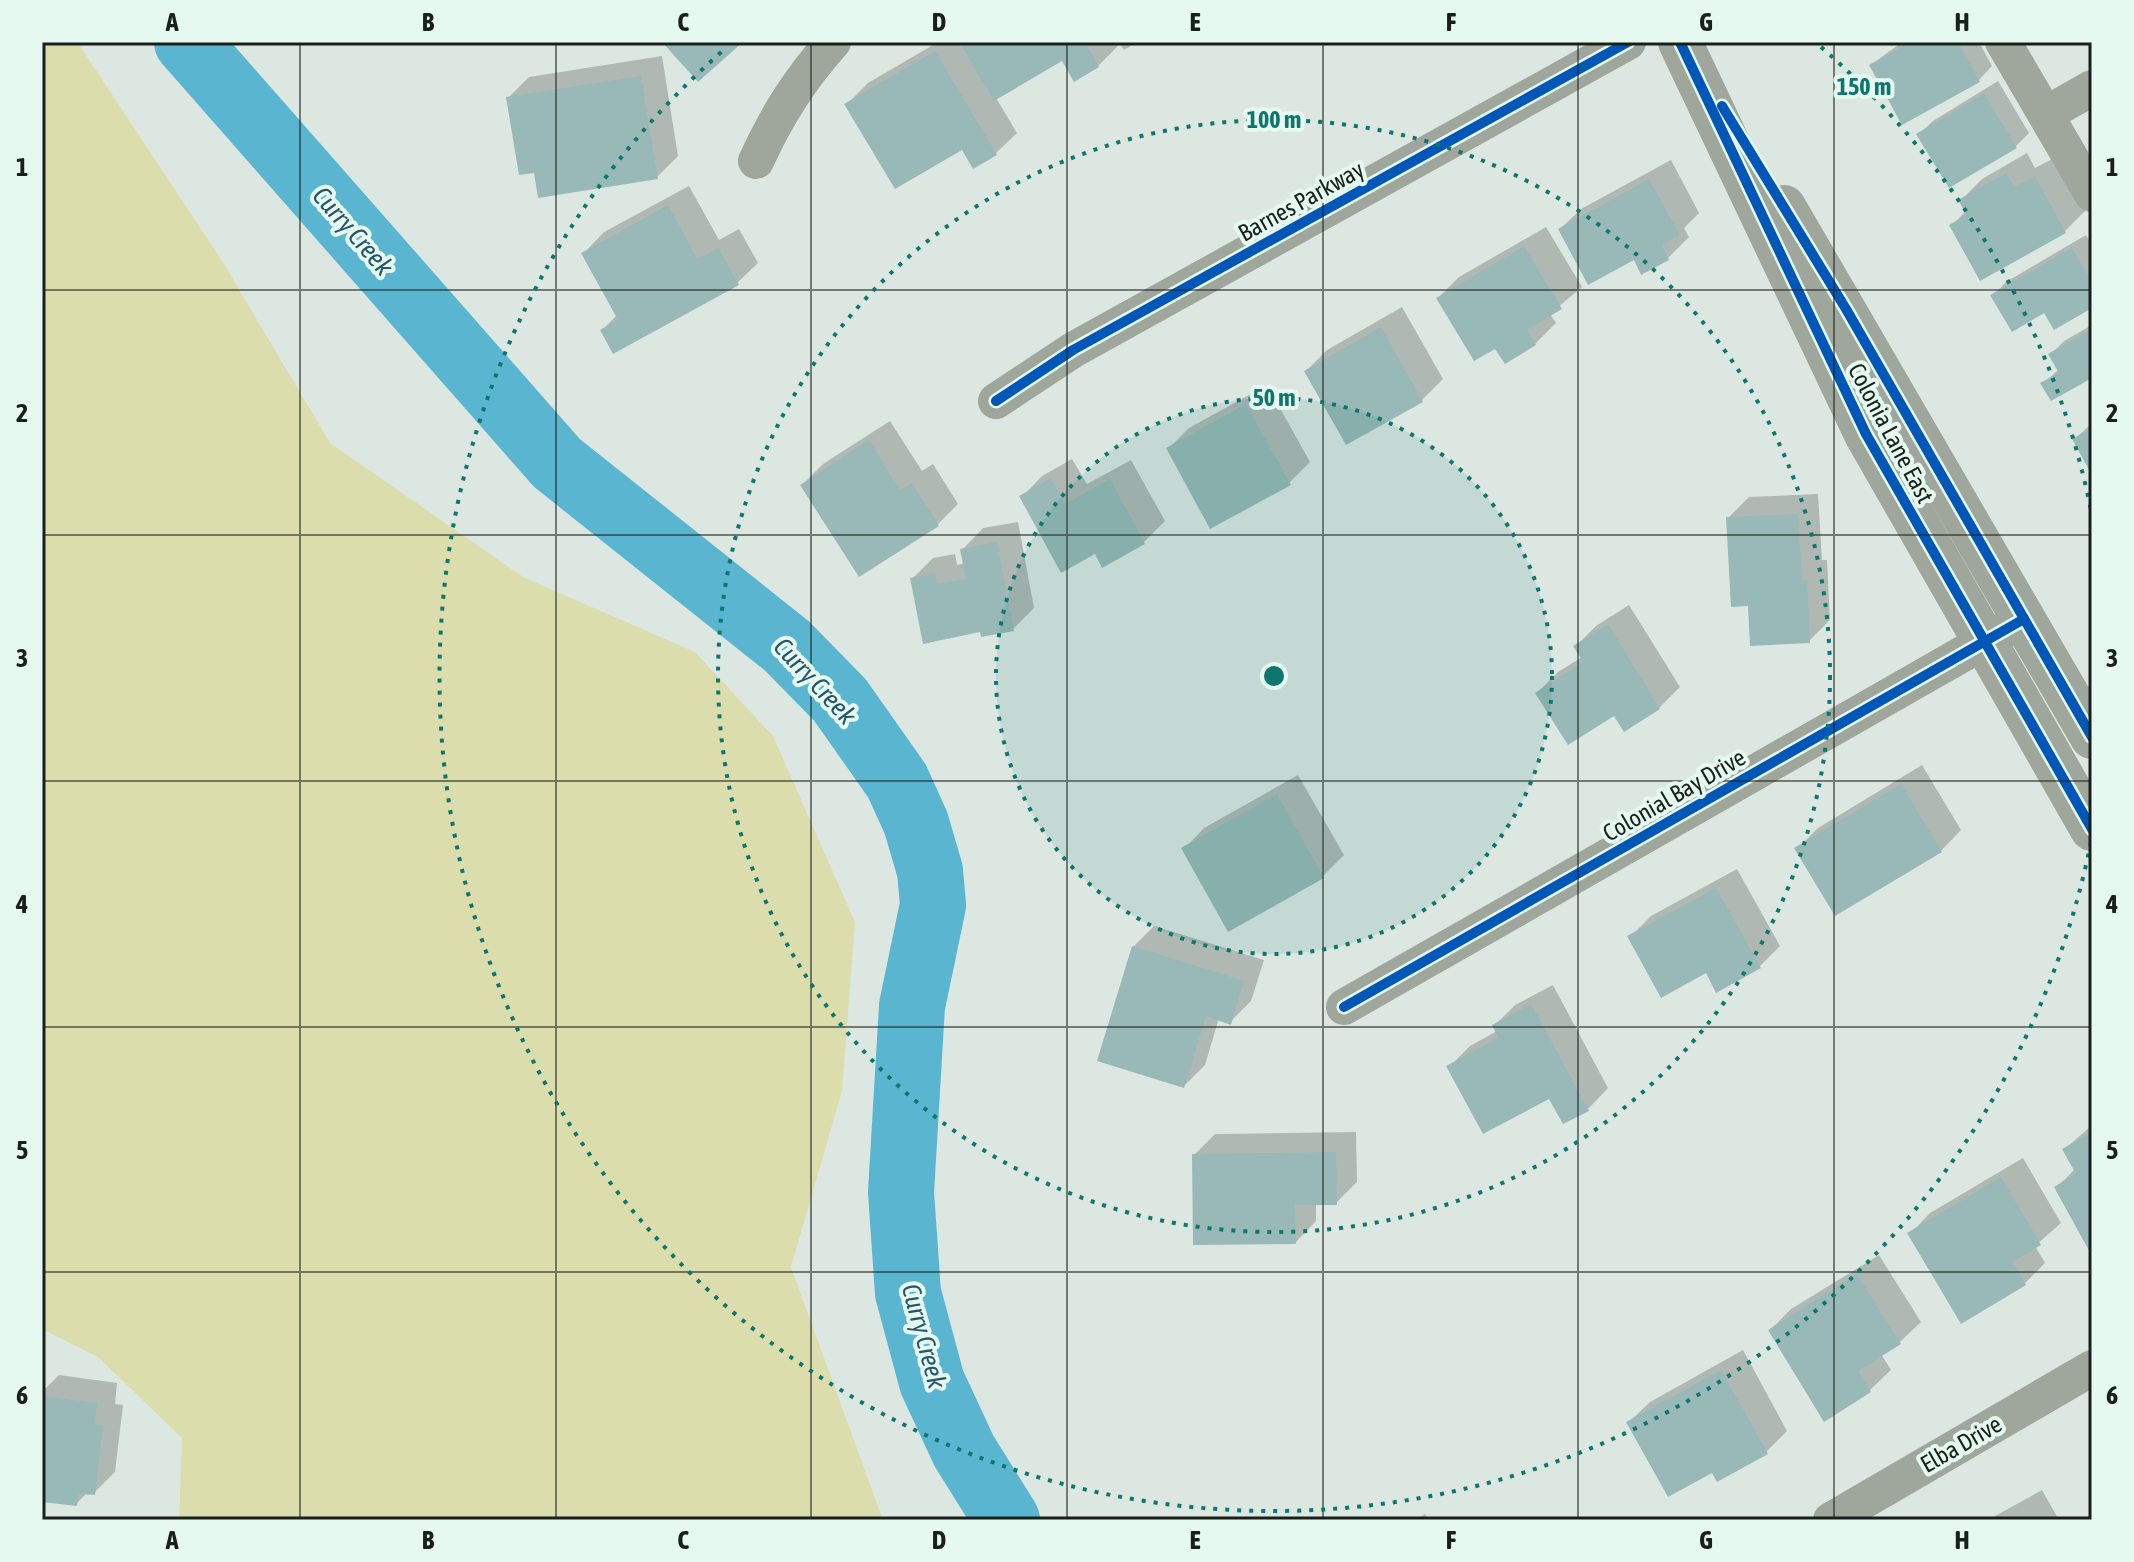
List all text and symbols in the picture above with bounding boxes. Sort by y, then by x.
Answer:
text: A [165,7,179,37]
text: B [422,7,435,37]
text: C [677,7,689,37]
text: D [932,7,946,37]
text: E [1189,7,1201,37]
text: F [1446,7,1457,37]
text: G [1699,7,1713,37]
text: H [1954,7,1970,37]
text: 150 m [1837,73,1891,100]
text: 100 m [1247,106,1301,133]
text: 1 [16,152,28,182]
text: 1 [2106,152,2118,182]
street label: Barnes Parkway [1234,155,1368,247]
water label: Curry Creek [307,181,400,282]
street label: Colonia Lane East [1843,359,1939,507]
text: 50 m [1252,384,1296,411]
text: 2 [16,398,28,428]
text: 2 [2106,398,2118,428]
water label: Curry Creek [768,632,863,731]
text: 3 [16,643,28,673]
text: 3 [2106,643,2118,673]
centre of rings [1260,662,1288,690]
street label: Colonial Bay Drive [1598,743,1750,847]
text: 4 [15,889,28,919]
text: 4 [2105,889,2118,919]
text: 5 [16,1135,28,1165]
text: 5 [2106,1135,2118,1165]
water label: Curry Creek [896,1280,952,1392]
text: 6 [16,1380,28,1410]
text: 6 [2106,1380,2118,1410]
street label: Elba Drive [1916,1410,2006,1478]
text: A [165,1525,179,1555]
text: B [422,1525,435,1555]
text: C [677,1525,689,1555]
text: D [932,1525,946,1555]
text: E [1189,1525,1201,1555]
text: F [1446,1525,1457,1555]
text: G [1699,1525,1713,1555]
text: H [1954,1525,1970,1555]

